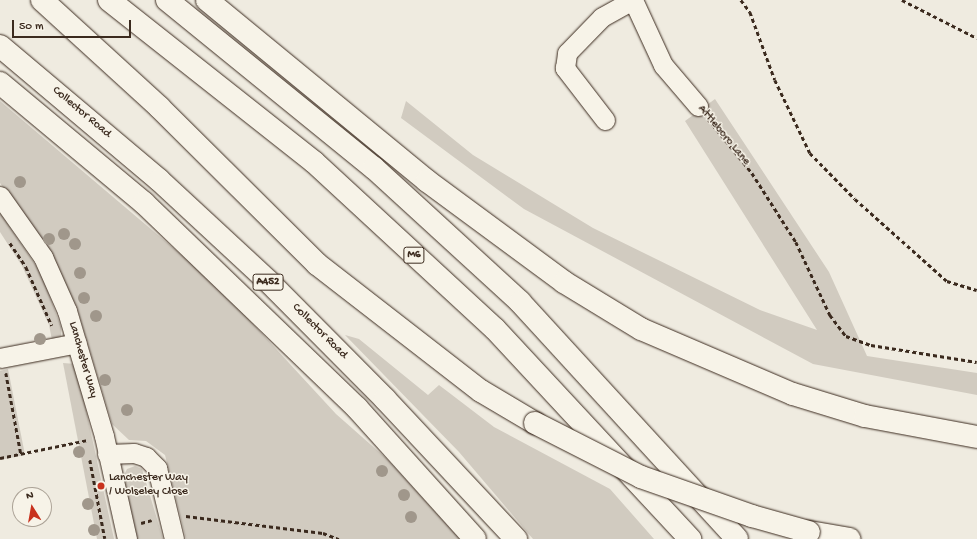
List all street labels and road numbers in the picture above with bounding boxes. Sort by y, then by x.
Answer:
street label: Collector Road [49,84,113,142]
street label: Attleboro Lane [694,103,752,169]
road number: M6 [403,246,425,264]
road number: A452 [252,273,284,291]
street label: Collector Road [288,301,350,363]
street label: Lanchester Way [64,320,100,400]

